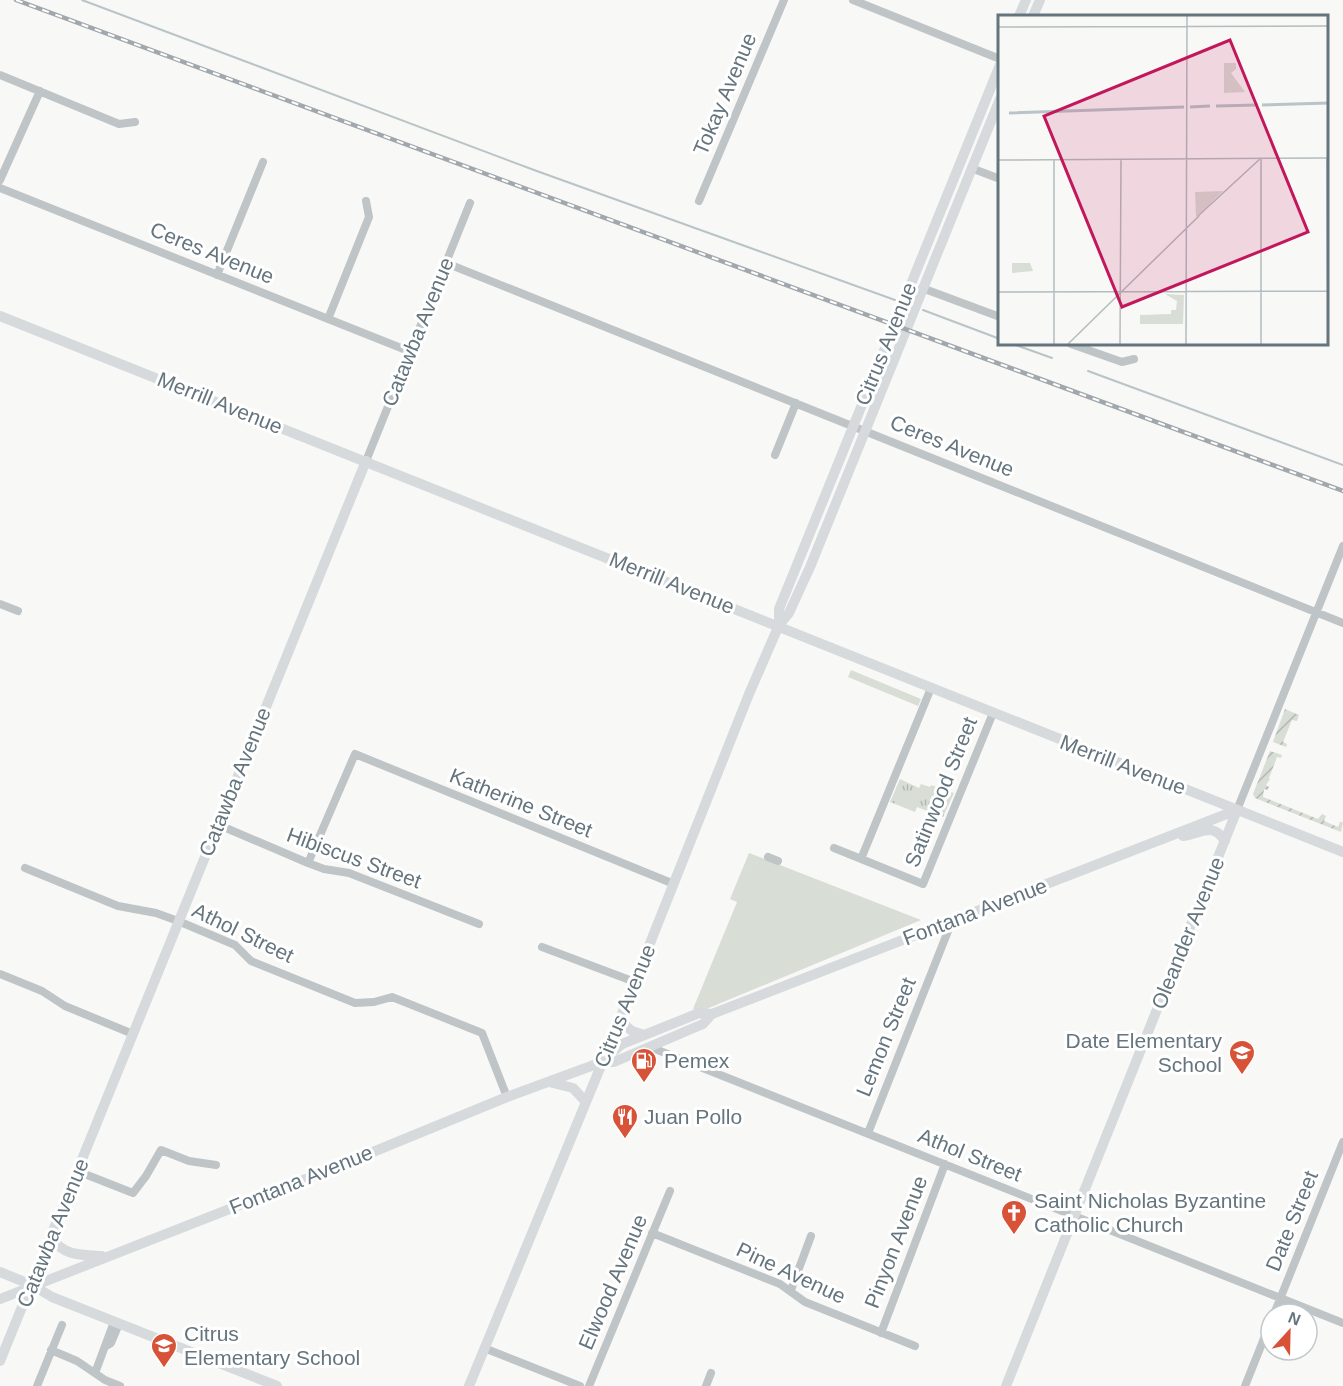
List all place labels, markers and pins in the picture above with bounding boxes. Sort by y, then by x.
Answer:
place label: Date Elementary School [1066,1029,1222,1076]
school or university icon: Date Elementary School [1227,1038,1257,1076]
fuel station icon: Pemex [629,1046,659,1084]
place label: Pemex [664,1049,730,1072]
restaurant icon: Juan Pollo [610,1102,640,1140]
place label: Juan Pollo [644,1105,742,1128]
place label: Saint Nicholas Byzantine Catholic Church [1034,1189,1266,1236]
church icon: Saint Nicholas Byzantine Catholic Church [999,1198,1029,1236]
place label: Citrus Elementary School [184,1322,360,1369]
school or university icon: Citrus Elementary School [149,1331,179,1369]

